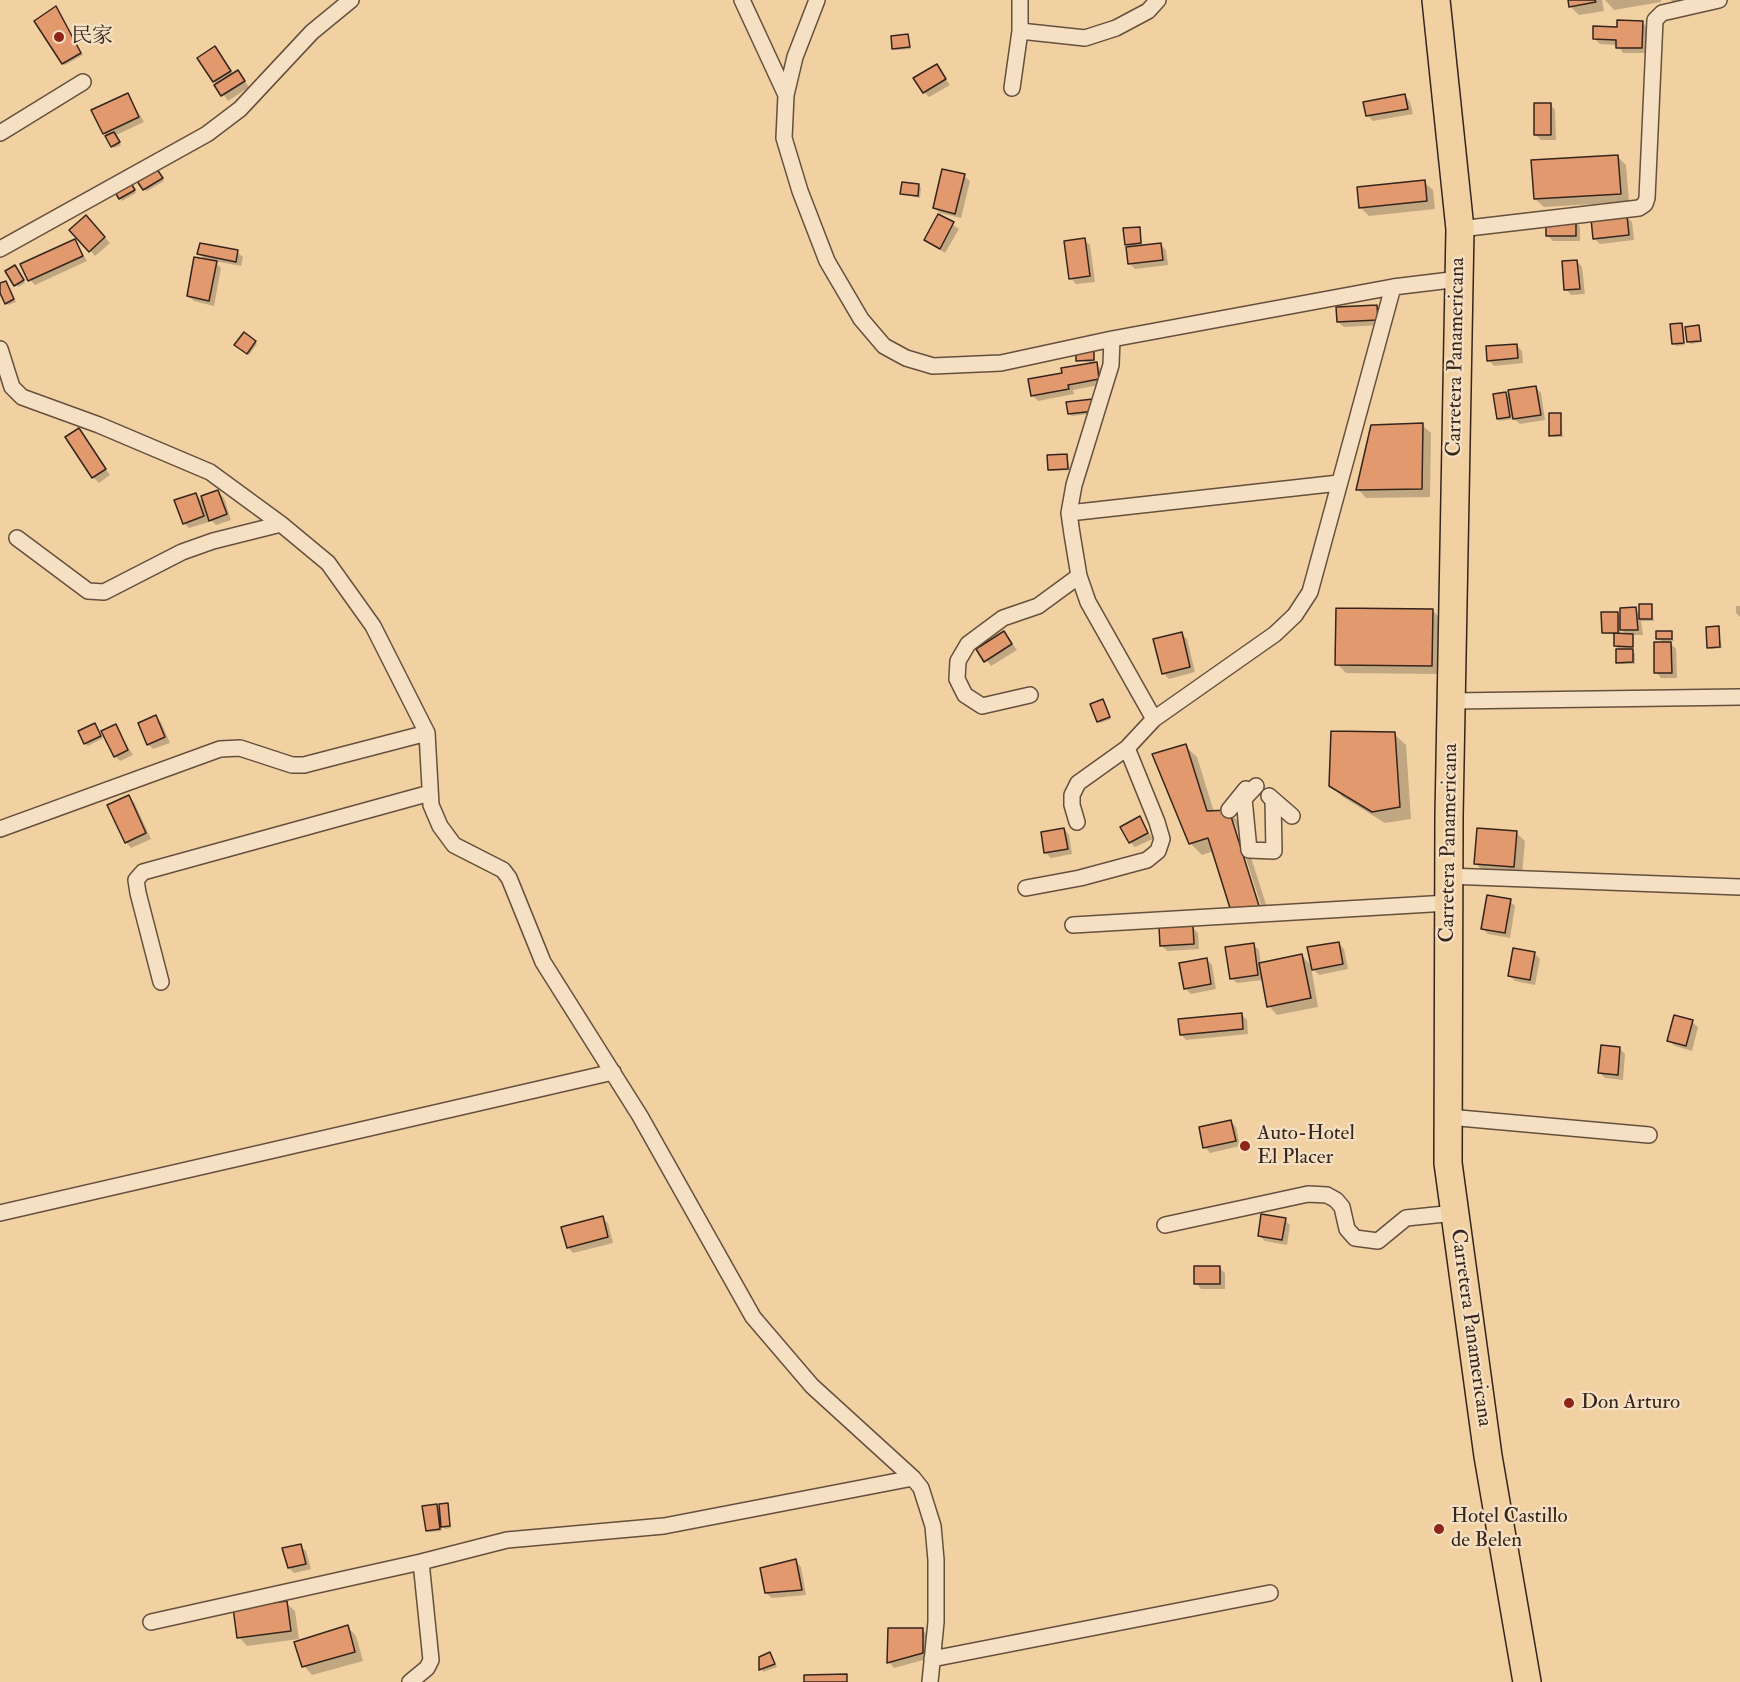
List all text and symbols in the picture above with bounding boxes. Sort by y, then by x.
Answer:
place label: 民家 [71,24,113,50]
marker: 民家 [52,30,66,44]
street label: Carretera Panamericana [1443,257,1471,457]
street label: Carretera Panamericana [1436,743,1464,943]
place label: Auto-Hotel El Placer [1257,1121,1355,1171]
marker: Auto-Hotel El Placer [1238,1139,1252,1153]
street label: Carretera Panamericana [1444,1227,1496,1429]
place label: Don Arturo [1581,1390,1680,1416]
marker: Don Arturo [1562,1396,1576,1410]
place label: Hotel Castillo de Belen [1451,1504,1568,1554]
marker: Hotel Castillo de Belen [1432,1522,1446,1536]

